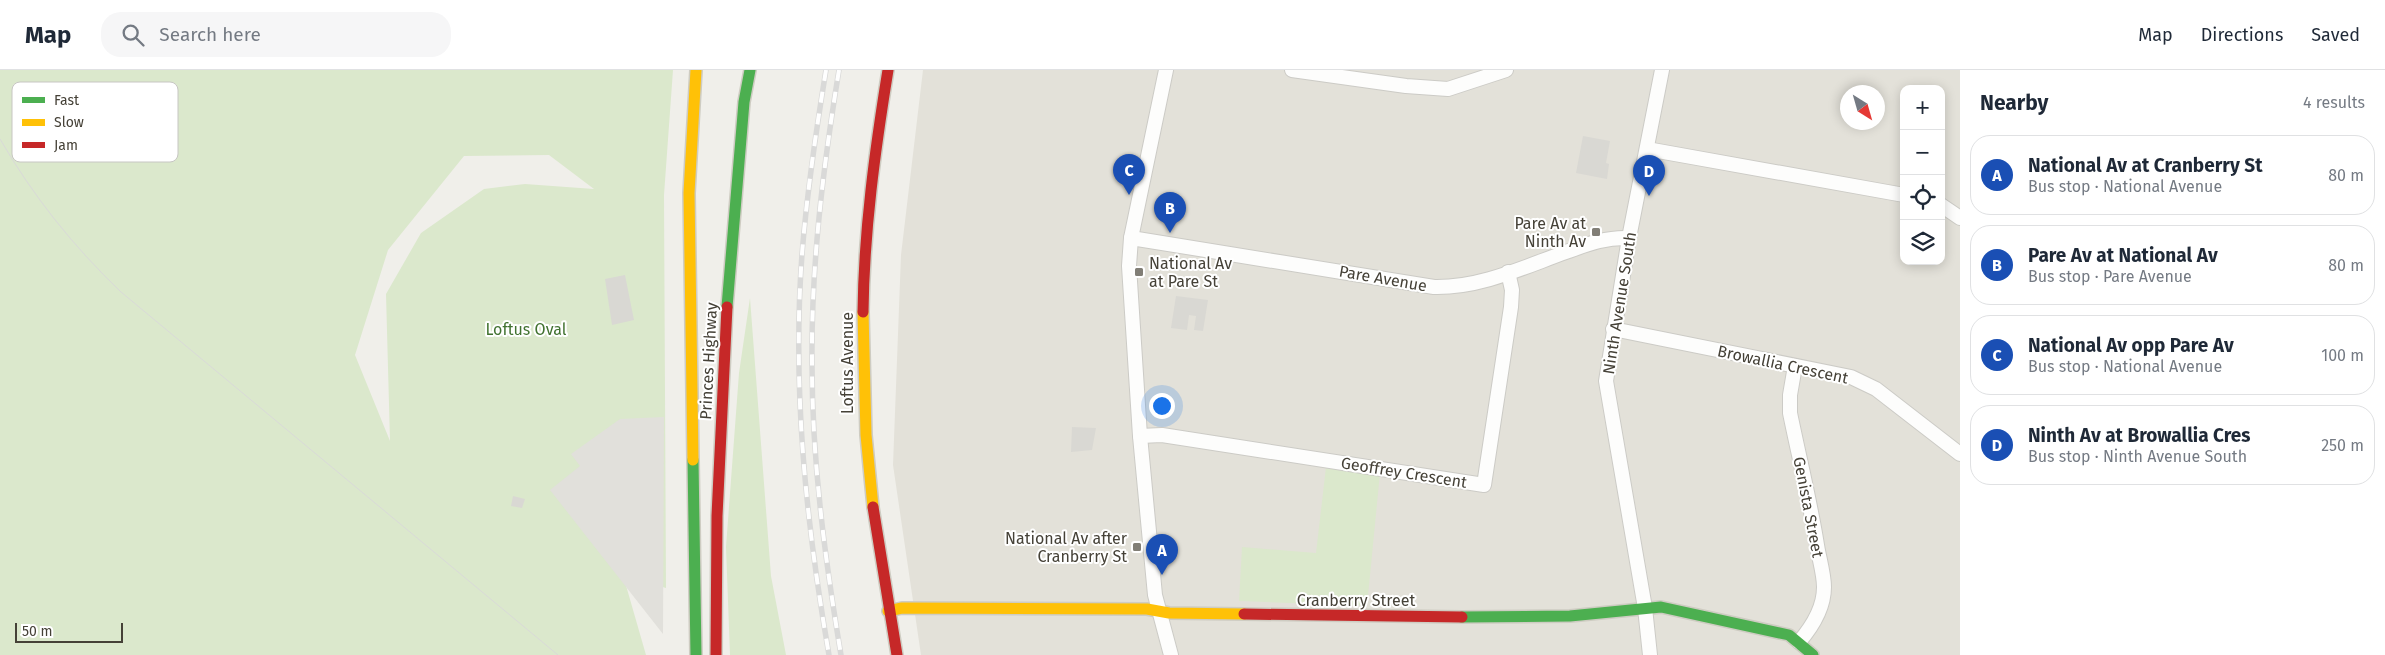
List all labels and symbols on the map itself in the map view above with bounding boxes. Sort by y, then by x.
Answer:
legend [12,82,178,162]
north arrow [1840,85,1885,130]
text: Fast [54,92,80,109]
text: Slow [54,114,84,131]
text: Jam [54,137,78,154]
pin: C [1113,154,1145,195]
pin: D [1633,155,1665,196]
pin: B [1154,192,1186,233]
place label: Pare Av at Ninth Av [1514,214,1586,251]
marker: Pare Av at Ninth Av [1590,226,1602,238]
street label: Ninth Avenue South [1599,230,1640,376]
place label: National Av at Pare St [1149,254,1232,291]
street label: Pare Avenue [1337,261,1428,296]
marker: National Av at Pare St [1133,266,1145,278]
street label: Princes Highway [696,302,721,420]
street label: Loftus Avenue [838,312,857,414]
park label: Loftus Oval [486,320,567,339]
street label: Browallia Crescent [1716,341,1850,388]
your location [1149,393,1175,419]
street label: Geoffrey Crescent [1340,453,1468,492]
street label: Genista Street [1789,455,1828,559]
place label: National Av after Cranberry St [1005,529,1128,566]
pin: A [1146,534,1178,575]
marker: National Av after Cranberry St [1131,541,1143,553]
street label: Cranberry Street [1297,591,1415,610]
scale bar [15,620,122,643]

